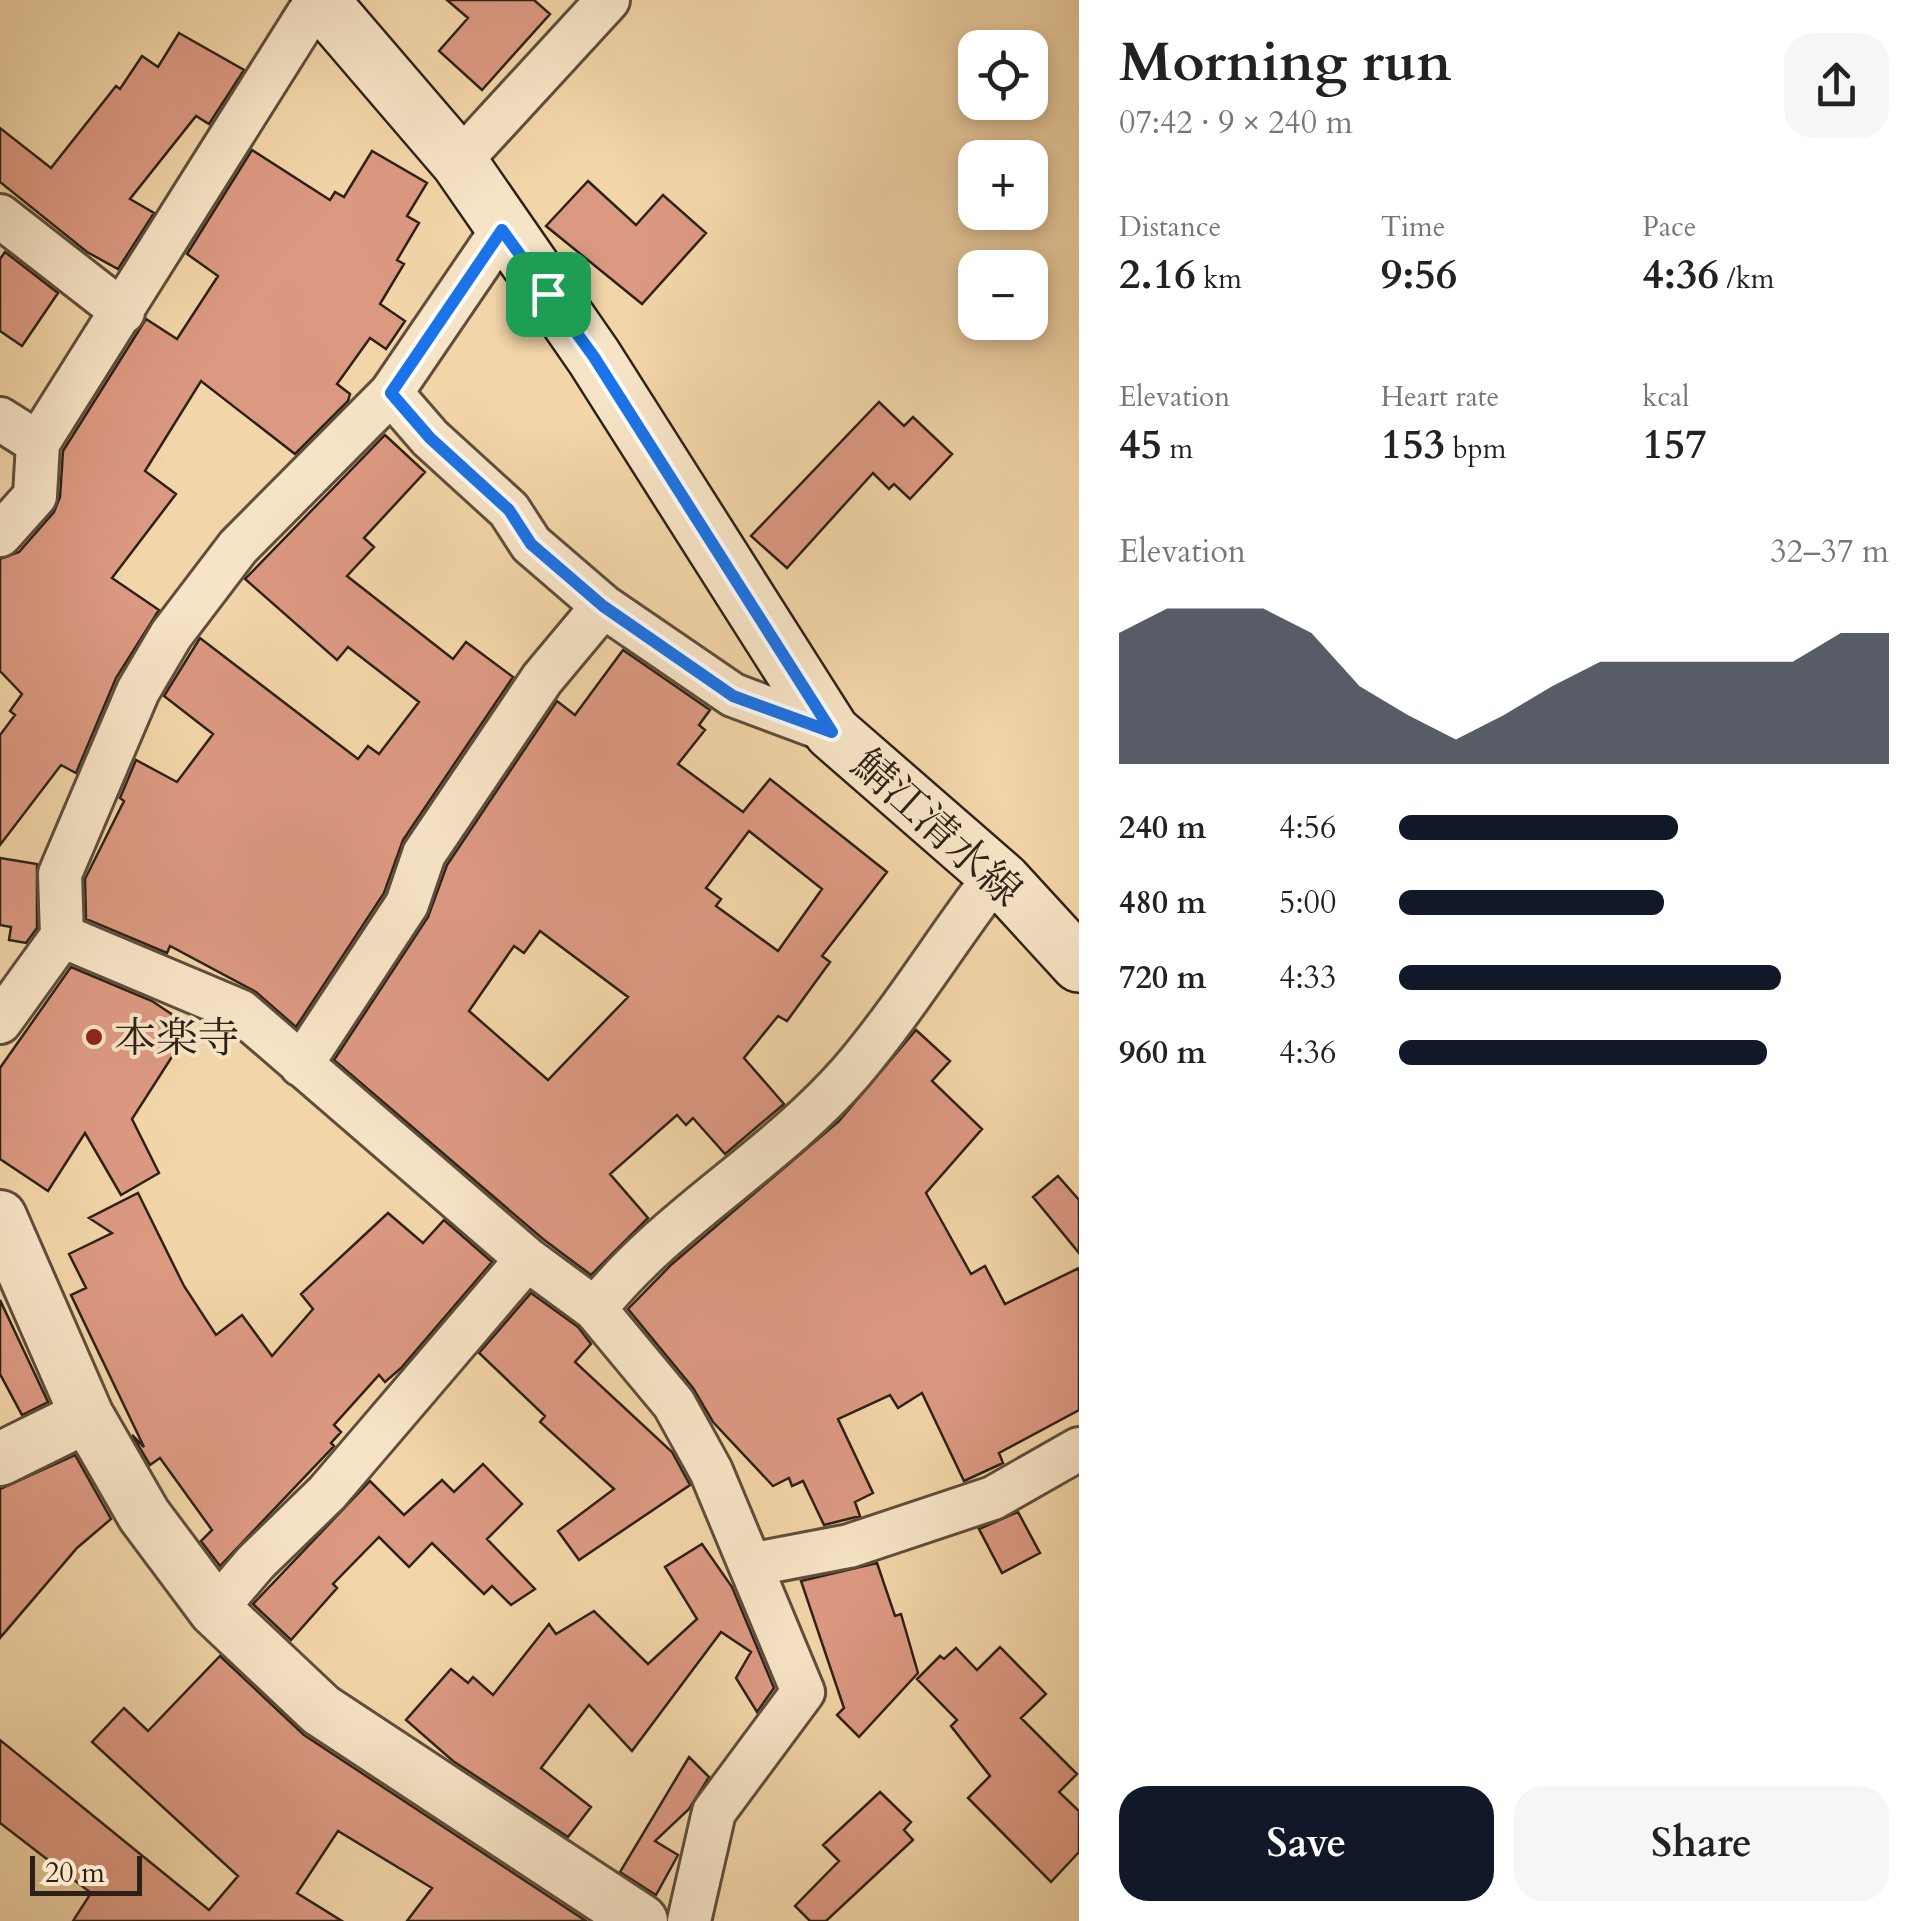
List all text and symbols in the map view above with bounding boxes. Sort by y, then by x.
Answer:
text: Morning run [1119,26,1452,100]
map controls [958,30,1048,340]
button: locate [958,30,1048,120]
button: share [1784,33,1889,138]
text: 07:42 · 9 × 240 m [1119,101,1353,145]
button: + [958,140,1048,230]
text: Distance [1119,208,1221,246]
text: Time [1381,208,1445,246]
text: Pace [1642,208,1696,246]
text: 2.16 [1119,246,1196,303]
text: 9:56 [1381,246,1457,303]
text: 4:36 [1642,246,1719,303]
button: − [958,250,1048,340]
pin [506,252,591,337]
text: km [1196,260,1242,298]
text: /km [1719,260,1774,298]
icon: arrive [521,267,576,322]
text: Elevation [1119,378,1230,416]
text: Heart rate [1381,378,1499,416]
text: kcal [1642,378,1689,416]
text: 45 [1119,416,1162,473]
text: 153 [1381,416,1445,473]
text: 157 [1642,416,1707,473]
text: m [1162,430,1193,468]
text: bpm [1445,430,1506,468]
text: Elevation [1119,530,1246,574]
text: 32–37 m [1770,530,1889,574]
street label: 鯖江清水線 [840,737,1034,920]
text: 240 m [1119,806,1206,850]
text: 4:56 [1279,806,1336,850]
text: 480 m [1119,881,1206,925]
text: 5:00 [1279,881,1336,925]
text: 720 m [1119,956,1206,1000]
text: 4:33 [1279,956,1336,1000]
place label: 本楽寺 [114,1010,240,1067]
marker: 本楽寺 [83,1026,105,1048]
text: 960 m [1119,1031,1206,1075]
text: 4:36 [1279,1031,1336,1075]
button: Save [1119,1786,1494,1901]
button: Share [1514,1786,1889,1901]
scale bar [30,1851,142,1896]
text: 20 m [45,1854,105,1892]

